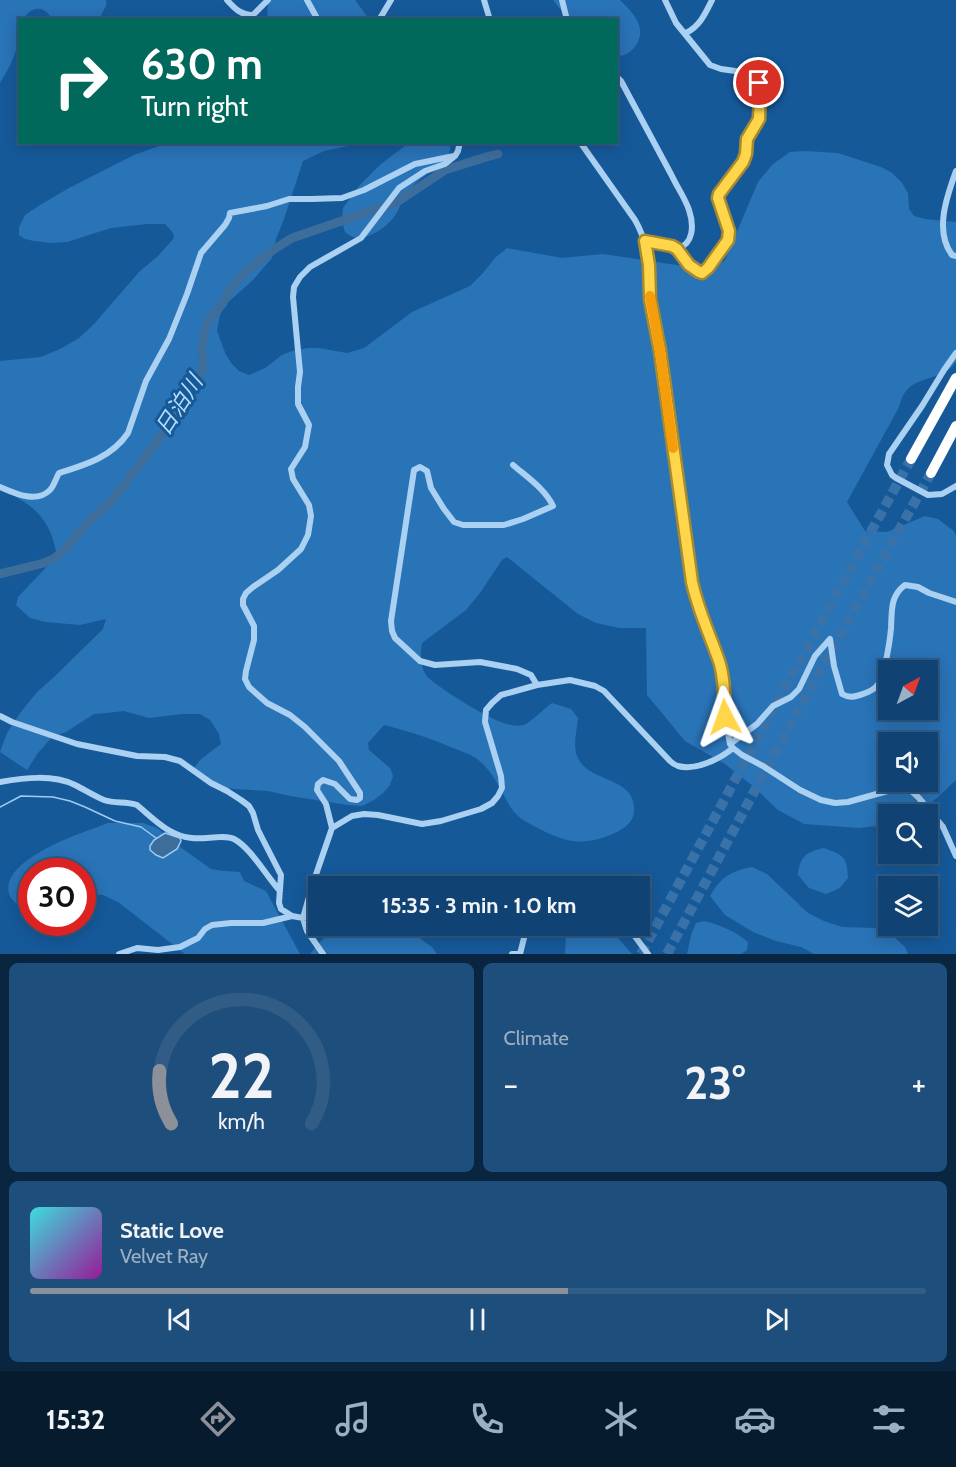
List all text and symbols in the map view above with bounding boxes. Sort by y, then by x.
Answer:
text: 630 m [141,38,263,90]
icon: right [42,42,120,120]
pin [733,57,784,108]
icon: arrive [742,66,775,99]
text: Turn right [141,90,248,123]
water label: 日泊川 [150,368,209,440]
north arrow [878,660,938,720]
map controls [878,660,938,936]
position arrow [693,685,757,749]
button: sound [878,732,938,792]
button: search [878,804,938,864]
speed limit sign: 30 [18,858,96,936]
button: layers [878,876,938,936]
text: 15:35 · 3 min · 1.0 km [382,892,576,919]
text: Climate [504,1026,569,1050]
text: 22 [208,1038,274,1114]
text: 23° [684,1056,745,1110]
text: − [504,1064,518,1104]
text: + [911,1064,926,1104]
text: km/h [218,1109,265,1135]
text: Static Love [120,1217,224,1244]
text: Velvet Ray [120,1244,208,1268]
icon: previous [163,1303,196,1336]
icon: pause [461,1303,494,1336]
icon: next [760,1303,793,1336]
icon: directions [197,1398,239,1440]
icon: music [332,1398,374,1440]
icon: phone [466,1398,508,1440]
icon: climate [600,1398,642,1440]
icon: car [734,1398,776,1440]
icon: filters [868,1398,910,1440]
text: 15:32 [46,1403,105,1436]

